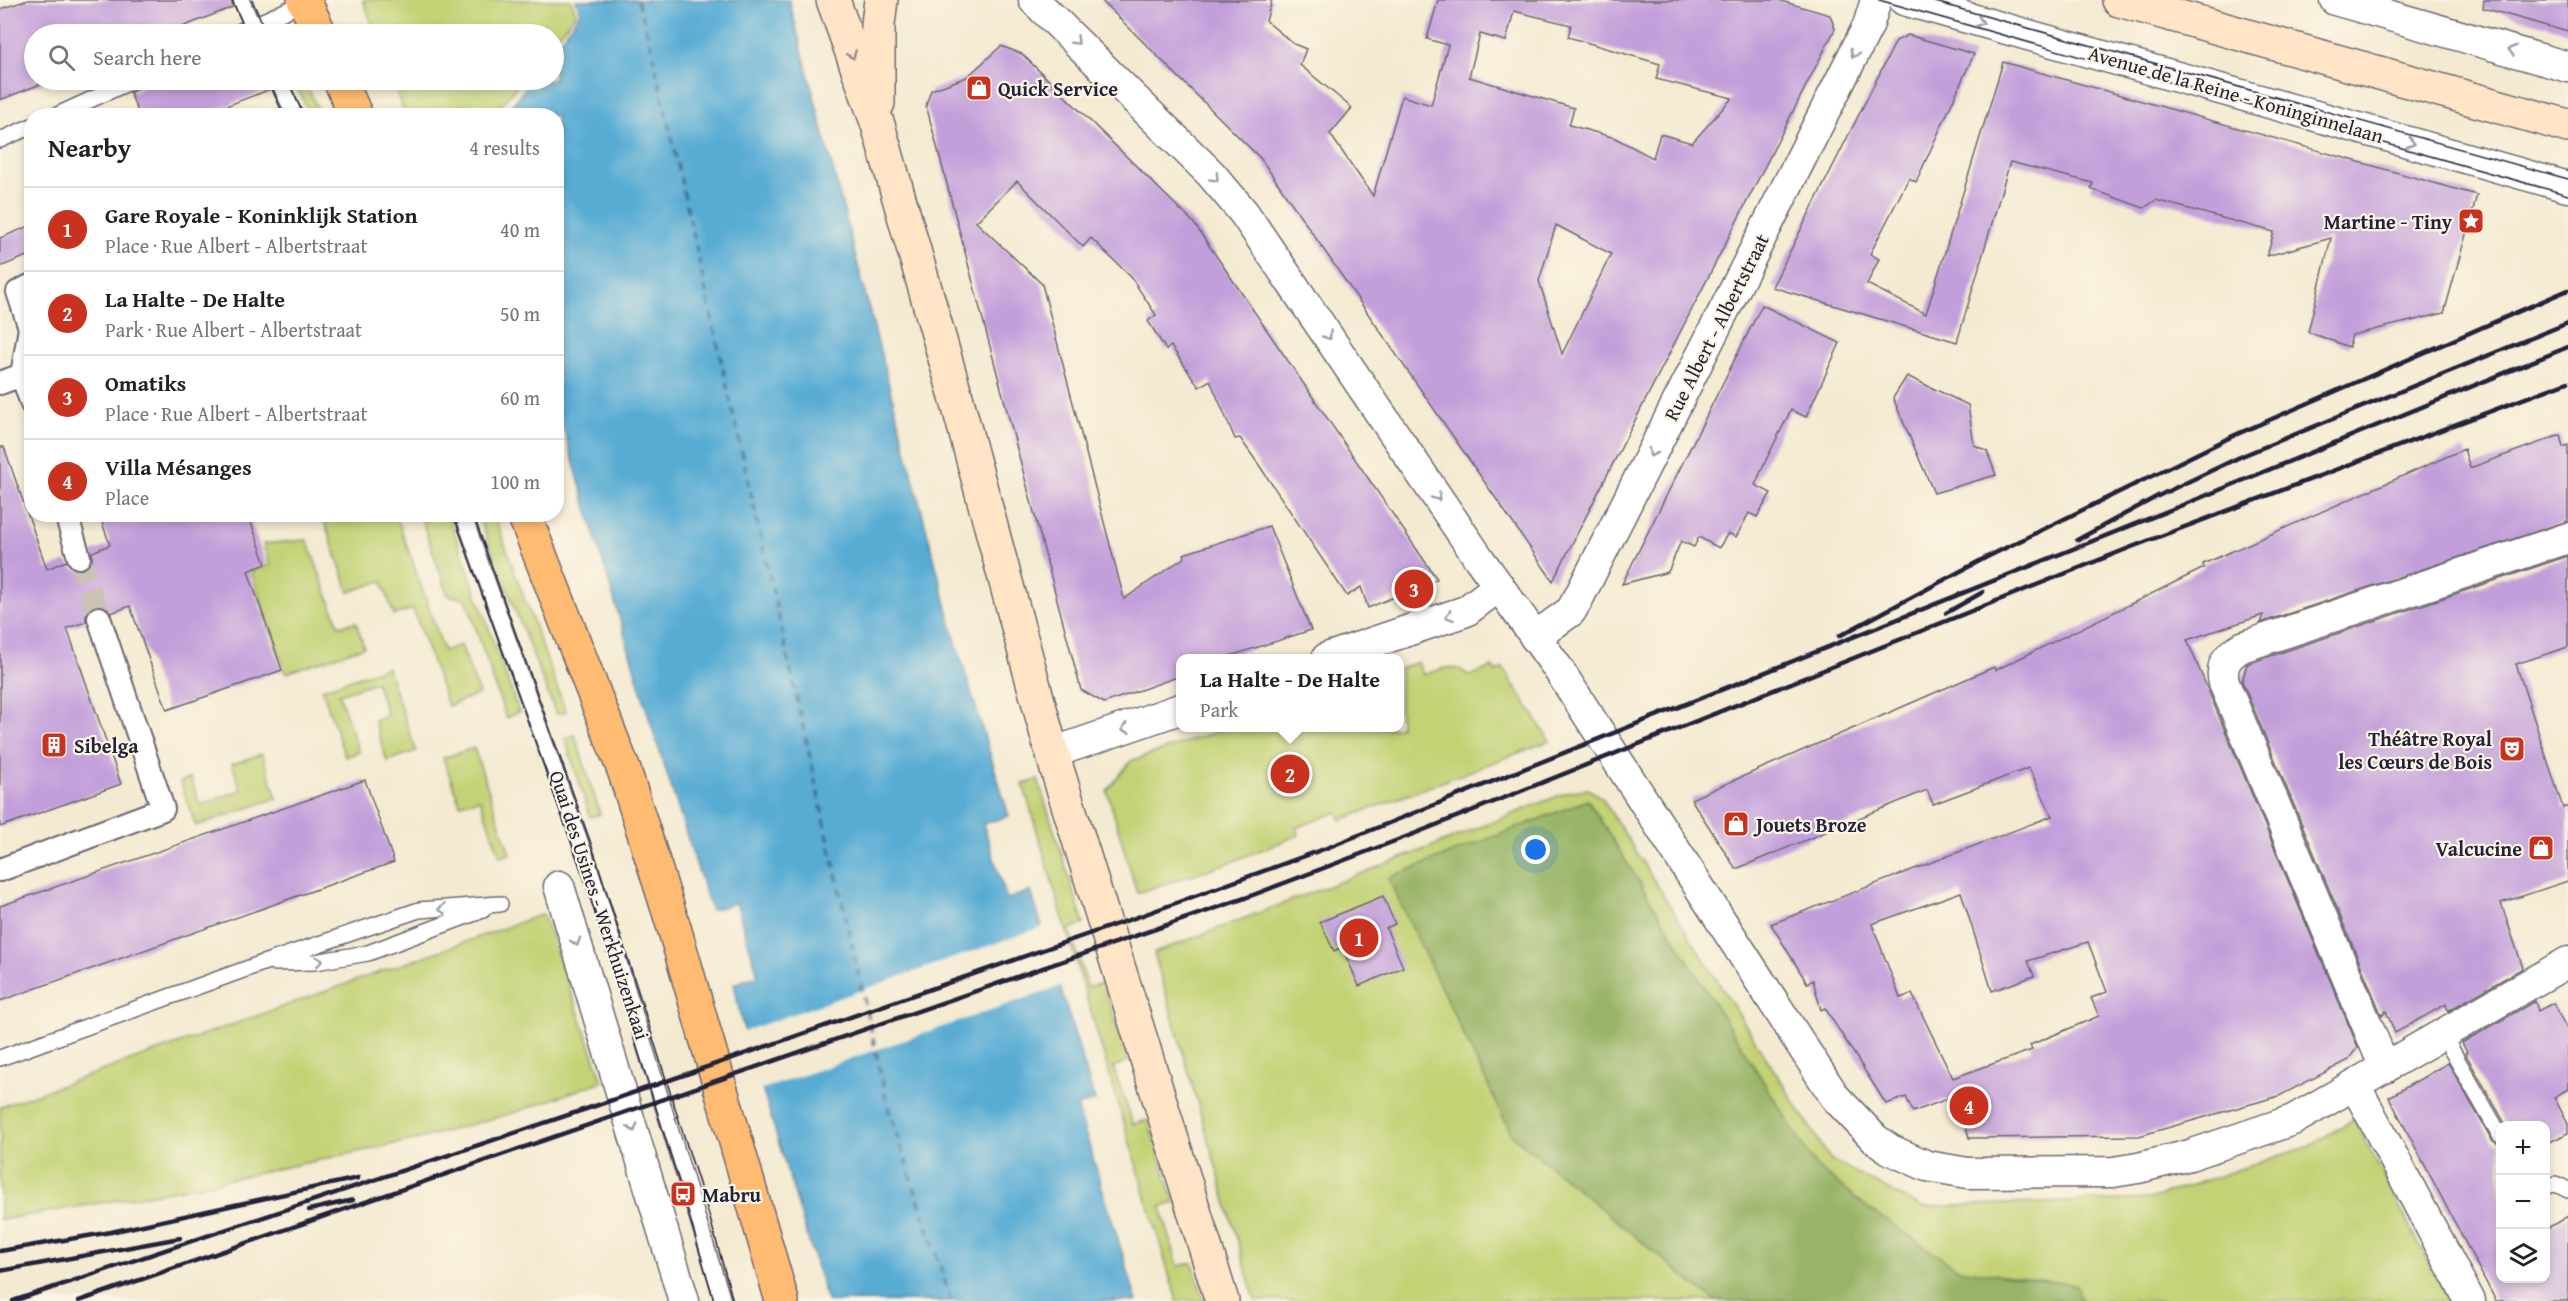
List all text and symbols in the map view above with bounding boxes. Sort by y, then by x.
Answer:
one-way arrow [1975,14,1985,27]
search box [24,24,564,90]
one-way arrow [1069,34,1079,45]
street label: Avenue de la Reine - Koninginnelaan [2085,38,2387,150]
icon: search [45,41,78,74]
text: Search here [93,41,202,73]
one-way arrow [2507,45,2517,58]
one-way arrow [1850,48,1861,58]
one-way arrow [845,50,858,60]
shop icon: Quick Service [964,73,994,103]
place label: Quick Service [998,74,1118,103]
text: Nearby [48,128,131,167]
text: 4 results [469,133,540,162]
one-way arrow [2405,136,2415,148]
one-way arrow [1208,171,1219,181]
text: Gare Royale - Koninklijk Station [105,199,417,231]
place icon: Martine - Tiny [2456,206,2486,236]
place label: Martine - Tiny [2324,207,2453,236]
text: 1 [62,215,73,244]
text: 40 m [500,215,540,244]
street label: Rue Albert - Albertstraat [1656,228,1776,426]
text: Place · Rue Albert - Albertstraat [105,231,368,260]
text: La Halte - De Halte [105,283,285,315]
text: 2 [62,299,73,328]
text: 50 m [500,299,540,328]
text: Park · Rue Albert - Albertstraat [105,315,362,344]
one-way arrow [1321,330,1332,341]
text: Omatiks [105,367,186,399]
text: 3 [62,383,73,412]
text: 60 m [500,383,540,412]
text: Place · Rue Albert - Albertstraat [105,399,368,428]
one-way arrow [1648,446,1659,457]
text: Villa Mésanges [105,451,252,483]
text: 4 [62,467,73,496]
text: 100 m [490,467,540,496]
text: Place [105,483,149,512]
one-way arrow [1430,491,1441,502]
pin: 3 [1394,566,1434,612]
one-way arrow [1444,609,1455,622]
popup [1176,654,1404,732]
text: La Halte - De Halte [1200,663,1380,695]
text: Park [1200,695,1239,724]
one-way arrow [1120,721,1131,734]
place label: Théâtre Royal les Cœurs de Bois [2338,724,2492,776]
building icon: Sibelga [39,730,69,760]
place label: Sibelga [74,731,139,760]
theatre icon: Théâtre Royal les Cœurs de Bois [2497,734,2527,764]
pin: 2 [1270,752,1310,796]
street label: Quai des Usines - Werkhuizenkaai [543,767,657,1044]
shop icon: Jouets Broze [1721,809,1751,839]
place label: Jouets Broze [1753,810,1867,839]
shop icon: Valcucine [2526,833,2556,863]
place label: Valcucine [2436,834,2522,863]
your location [1521,835,1550,864]
one-way arrow [437,902,446,915]
pin: 1 [1340,916,1378,960]
one-way arrow [569,936,581,947]
one-way arrow [314,956,323,968]
pin: 4 [1950,1084,1988,1128]
map controls [2496,1121,2550,1283]
button: + [2496,1121,2550,1175]
one-way arrow [626,1122,638,1133]
button: − [2496,1175,2550,1229]
bus stop icon: Mabru [668,1179,698,1209]
place label: Mabru [702,1180,762,1209]
button: layers [2496,1229,2550,1283]

